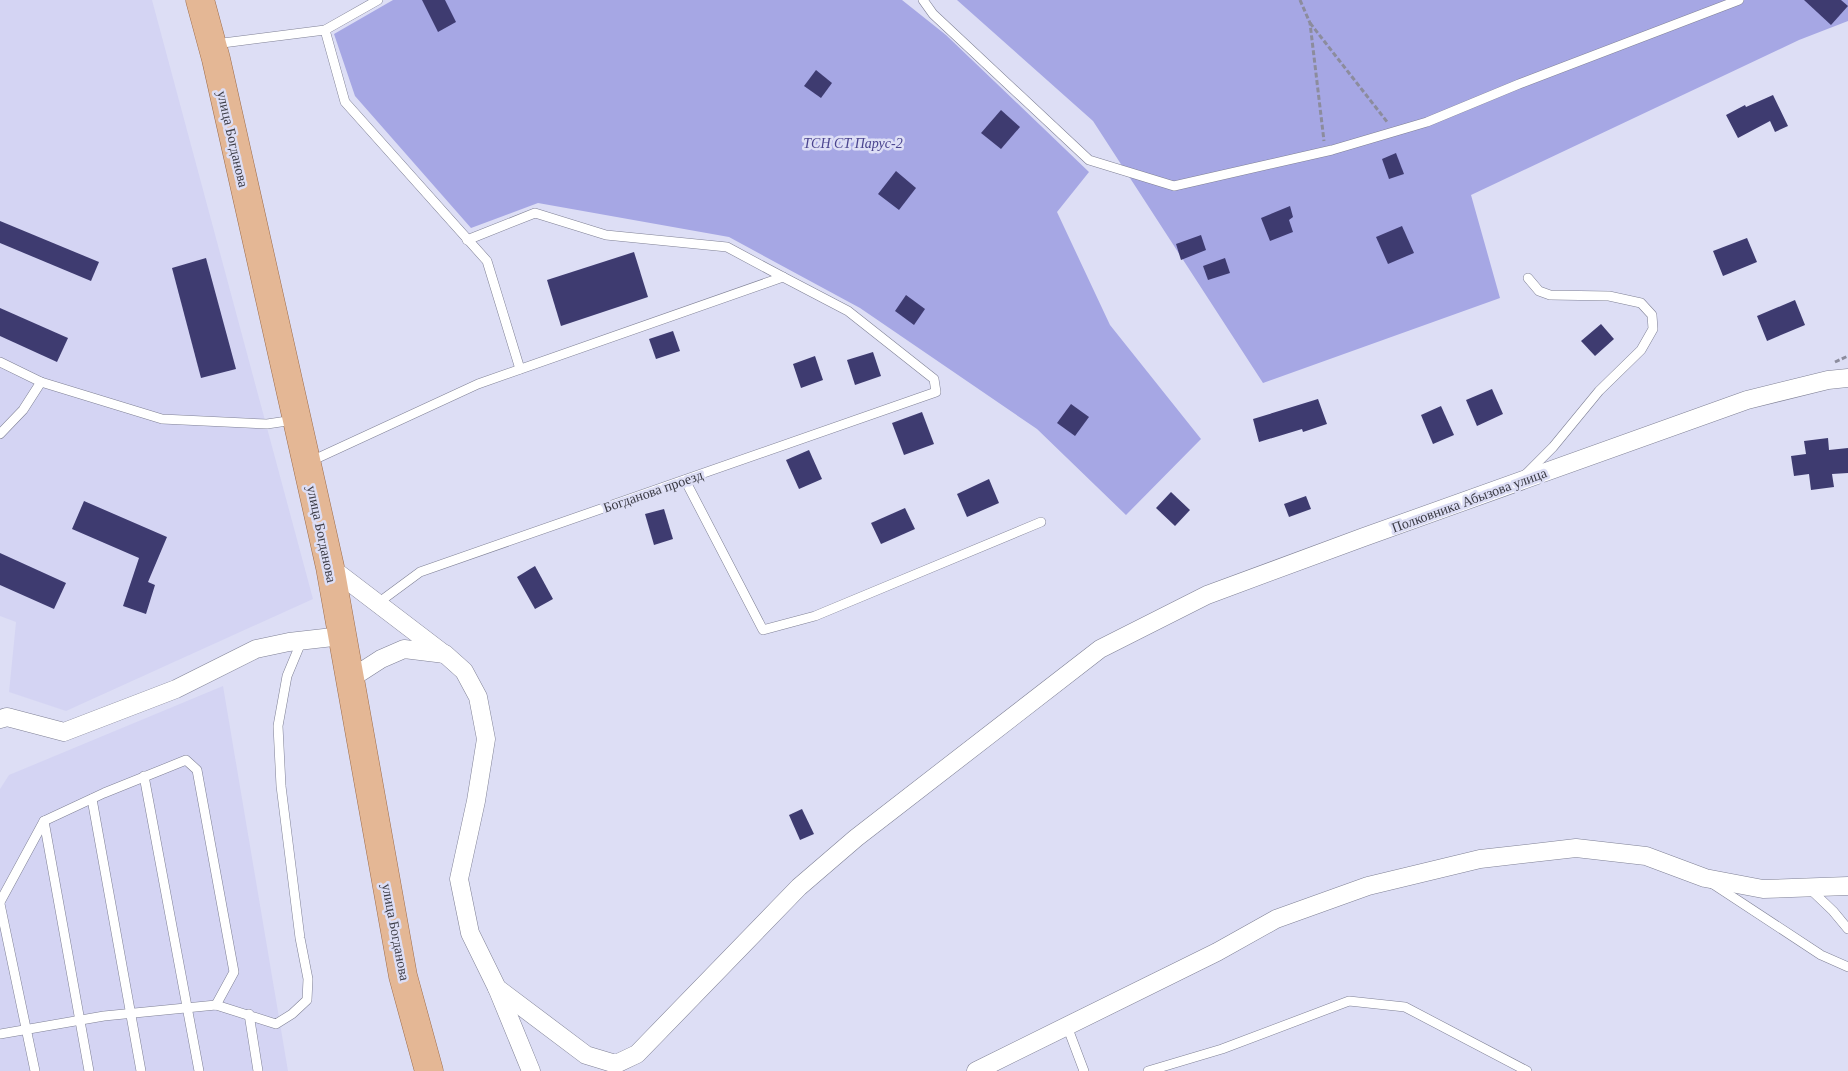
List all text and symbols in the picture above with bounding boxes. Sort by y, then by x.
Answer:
street label: улица Богданова [214,89,251,190]
park label: ТСН СТ Парус-2 [803,136,903,151]
street label: Полковника Абызова улица [1390,465,1550,536]
street label: Богданова проезд [601,467,705,516]
street label: улица Богданова [304,484,339,585]
street label: улица Богданова [379,882,412,983]

